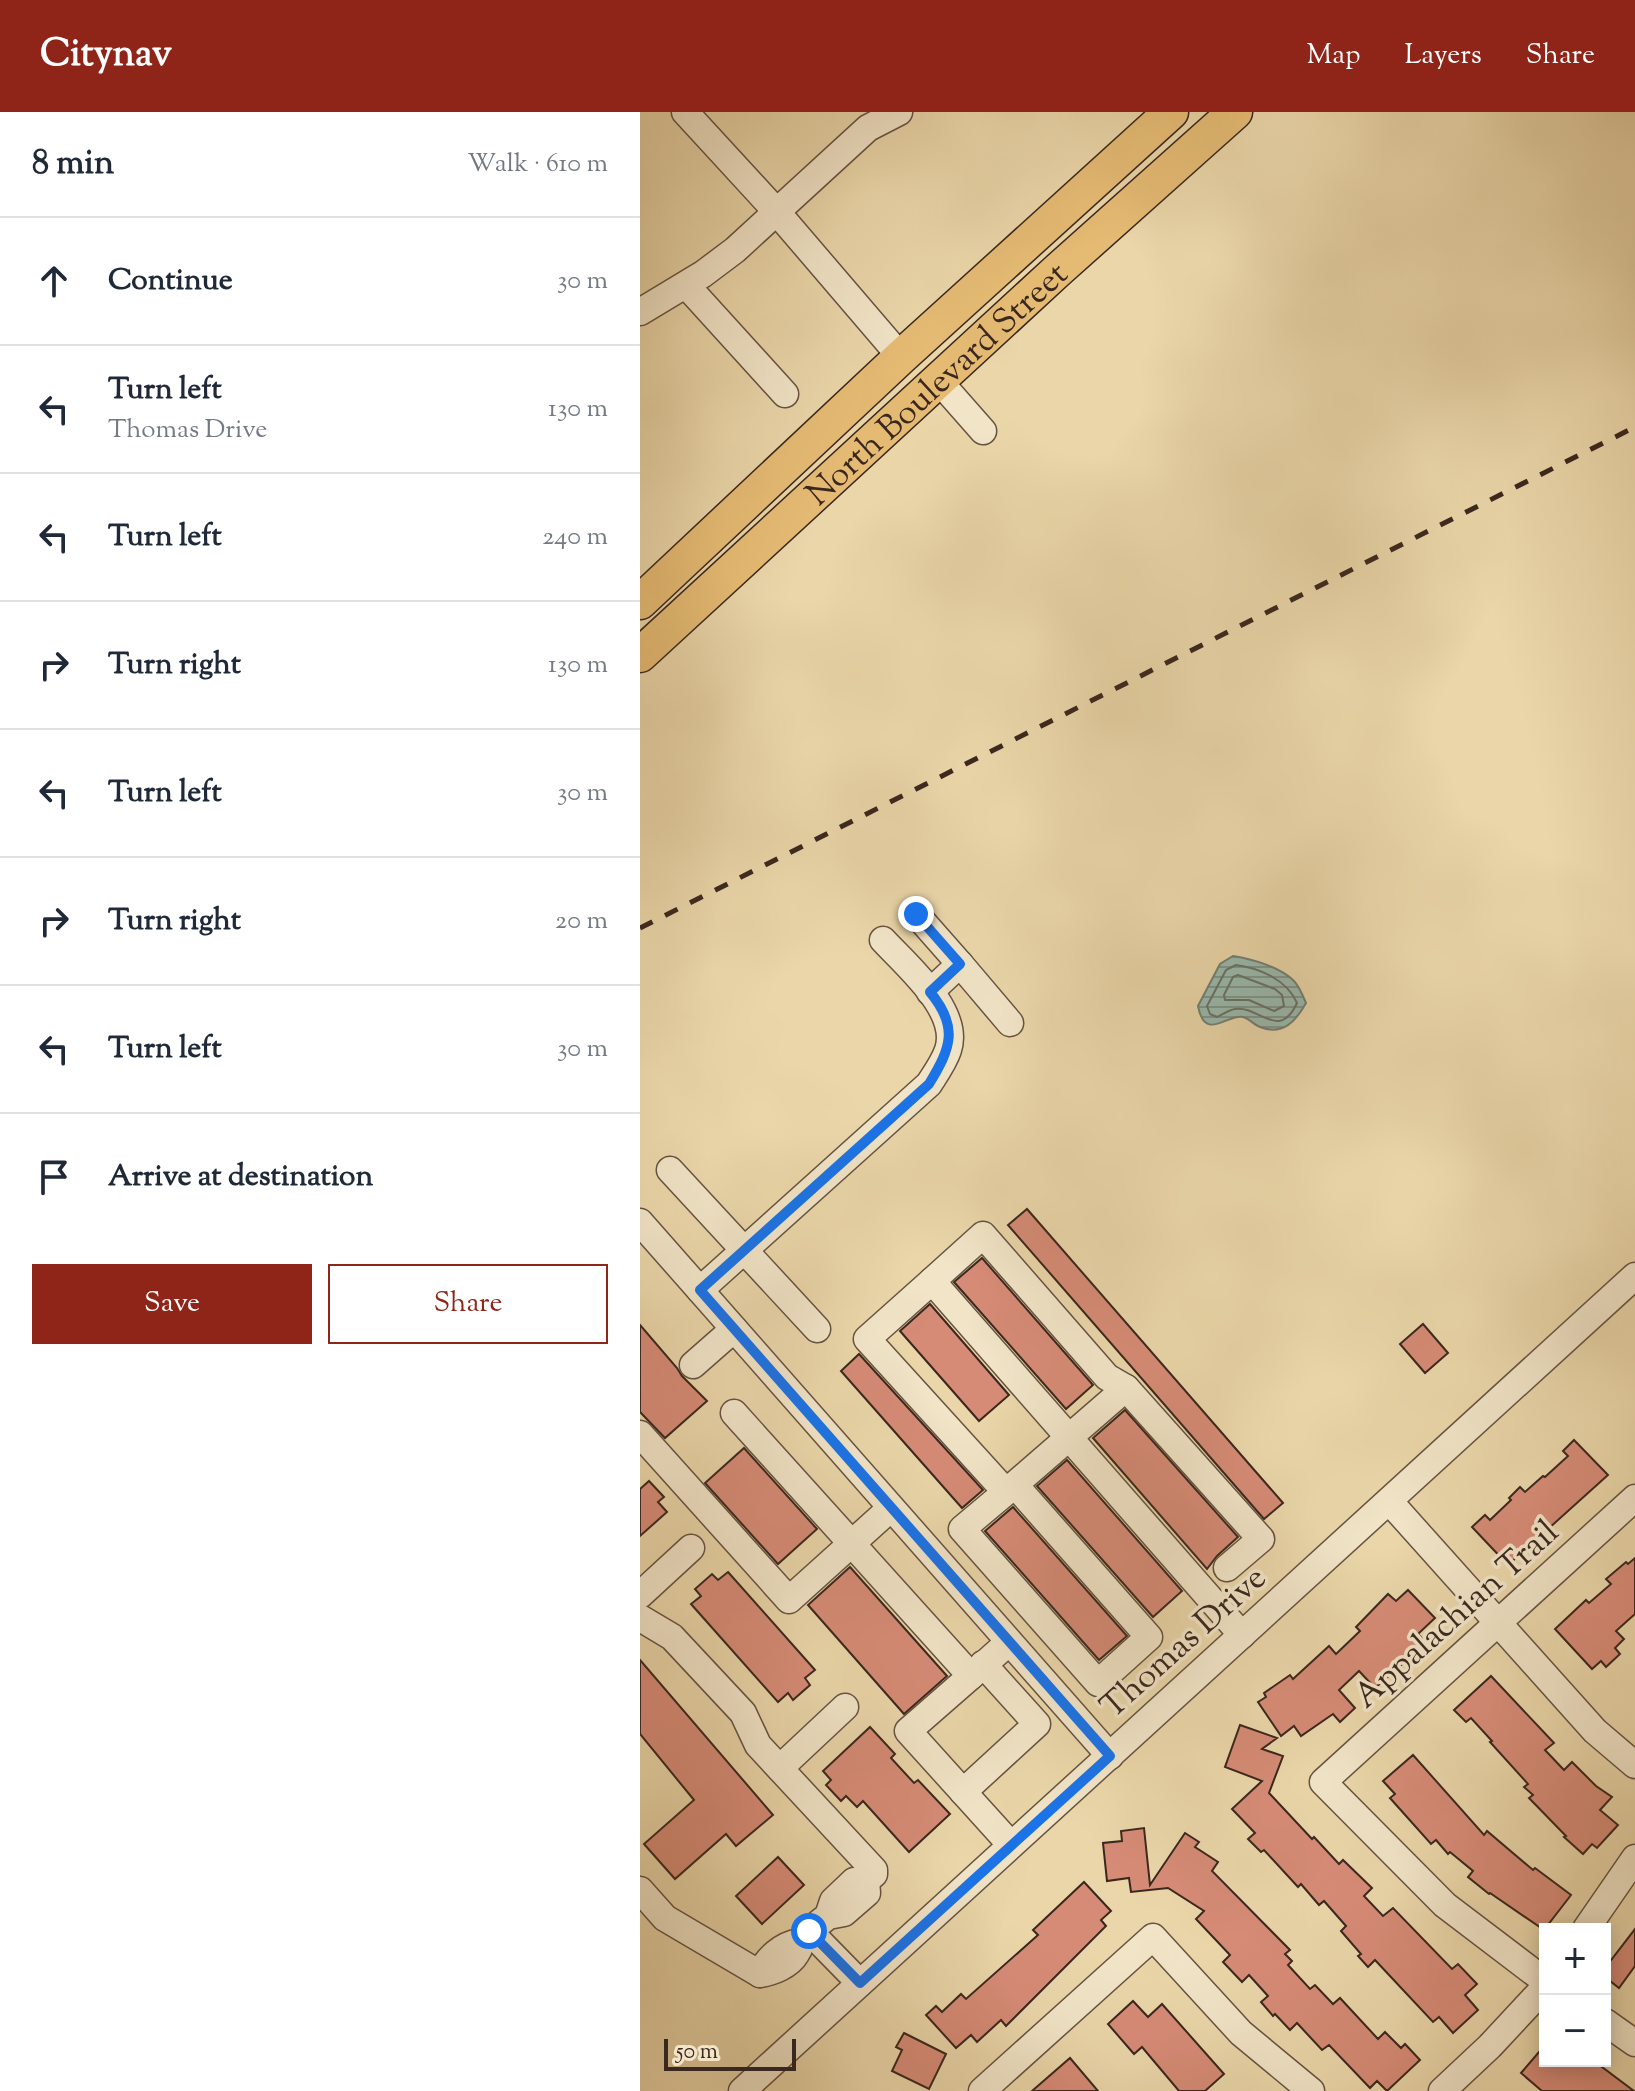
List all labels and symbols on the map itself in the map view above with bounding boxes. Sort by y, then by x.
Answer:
street label: North Boulevard Street [796,251,1080,519]
route end [898,896,934,932]
street label: Appalachian Trail [1344,1510,1571,1721]
street label: Thomas Drive [1091,1556,1278,1732]
route start [791,1913,827,1949]
scale bar [664,2035,796,2071]

